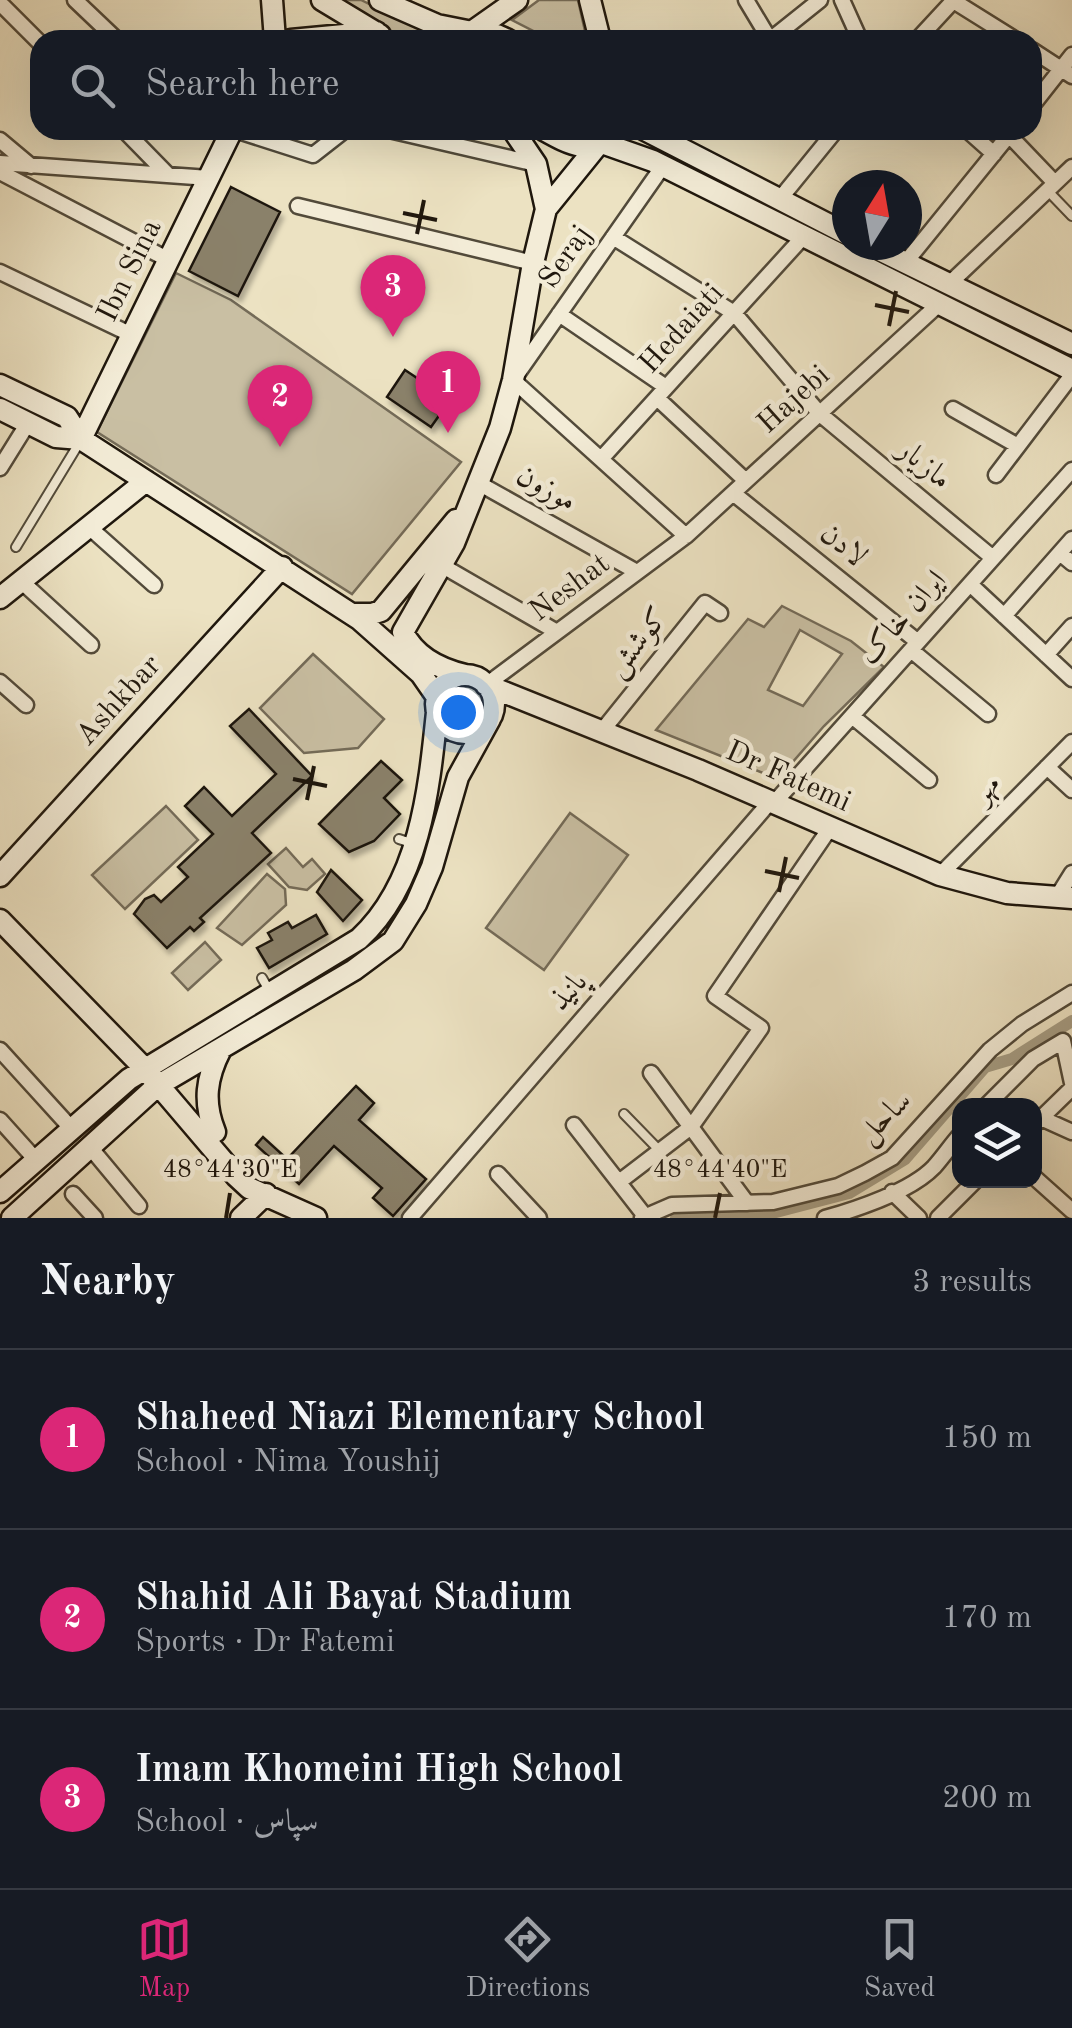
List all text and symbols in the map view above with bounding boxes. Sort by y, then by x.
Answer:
search box [30,30,1042,140]
icon: search [65,58,120,113]
text: Search here [145,66,340,104]
north arrow [832,170,922,260]
street label: Ibn Sina [93,215,168,327]
street label: Seraj [534,220,598,294]
pin: 3 [360,255,426,337]
street label: Hedaiati [634,278,730,380]
pin: 1 [416,350,480,433]
street label: Hajebi [752,360,836,440]
pin: 2 [248,364,312,447]
street label: مازیار [889,433,956,496]
street label: موزون [510,461,581,519]
street label: لادن [814,519,872,573]
street label: Neshat [524,548,616,628]
street label: ایران خاک [854,566,952,670]
street label: کوشش [601,603,677,685]
street label: Ashkbar [71,650,167,752]
your location [433,687,484,738]
street label: Dr Fatemi [721,736,855,818]
street label: مهر [965,769,1008,812]
street label: پانیذ [545,966,597,1020]
street label: ساحل [852,1086,920,1153]
map controls [952,1098,1042,1188]
button: layers [952,1098,1042,1188]
text: 48°44'30"E [163,1158,297,1183]
text: 48°44'40"E [653,1158,787,1183]
text: Nearby [40,1262,176,1304]
text: 3 results [912,1267,1032,1299]
text: Shaheed Niazi Elementary School [135,1400,704,1438]
text: 1 [63,1423,82,1455]
text: 150 m [942,1423,1032,1455]
text: School · Nima Youshij [135,1447,441,1479]
text: Shahid Ali Bayat Stadium [135,1580,572,1618]
text: 2 [63,1603,82,1635]
text: 170 m [942,1603,1032,1635]
text: Sports · Dr Fatemi [135,1627,395,1659]
text: Imam Khomeini High School [135,1752,623,1790]
text: 3 [63,1783,82,1815]
text: 200 m [942,1783,1032,1815]
text: School · سپاس [135,1807,319,1839]
tab: Map [137,1912,192,2007]
tab: Directions [466,1912,590,2007]
tab: Saved [864,1912,935,2007]

